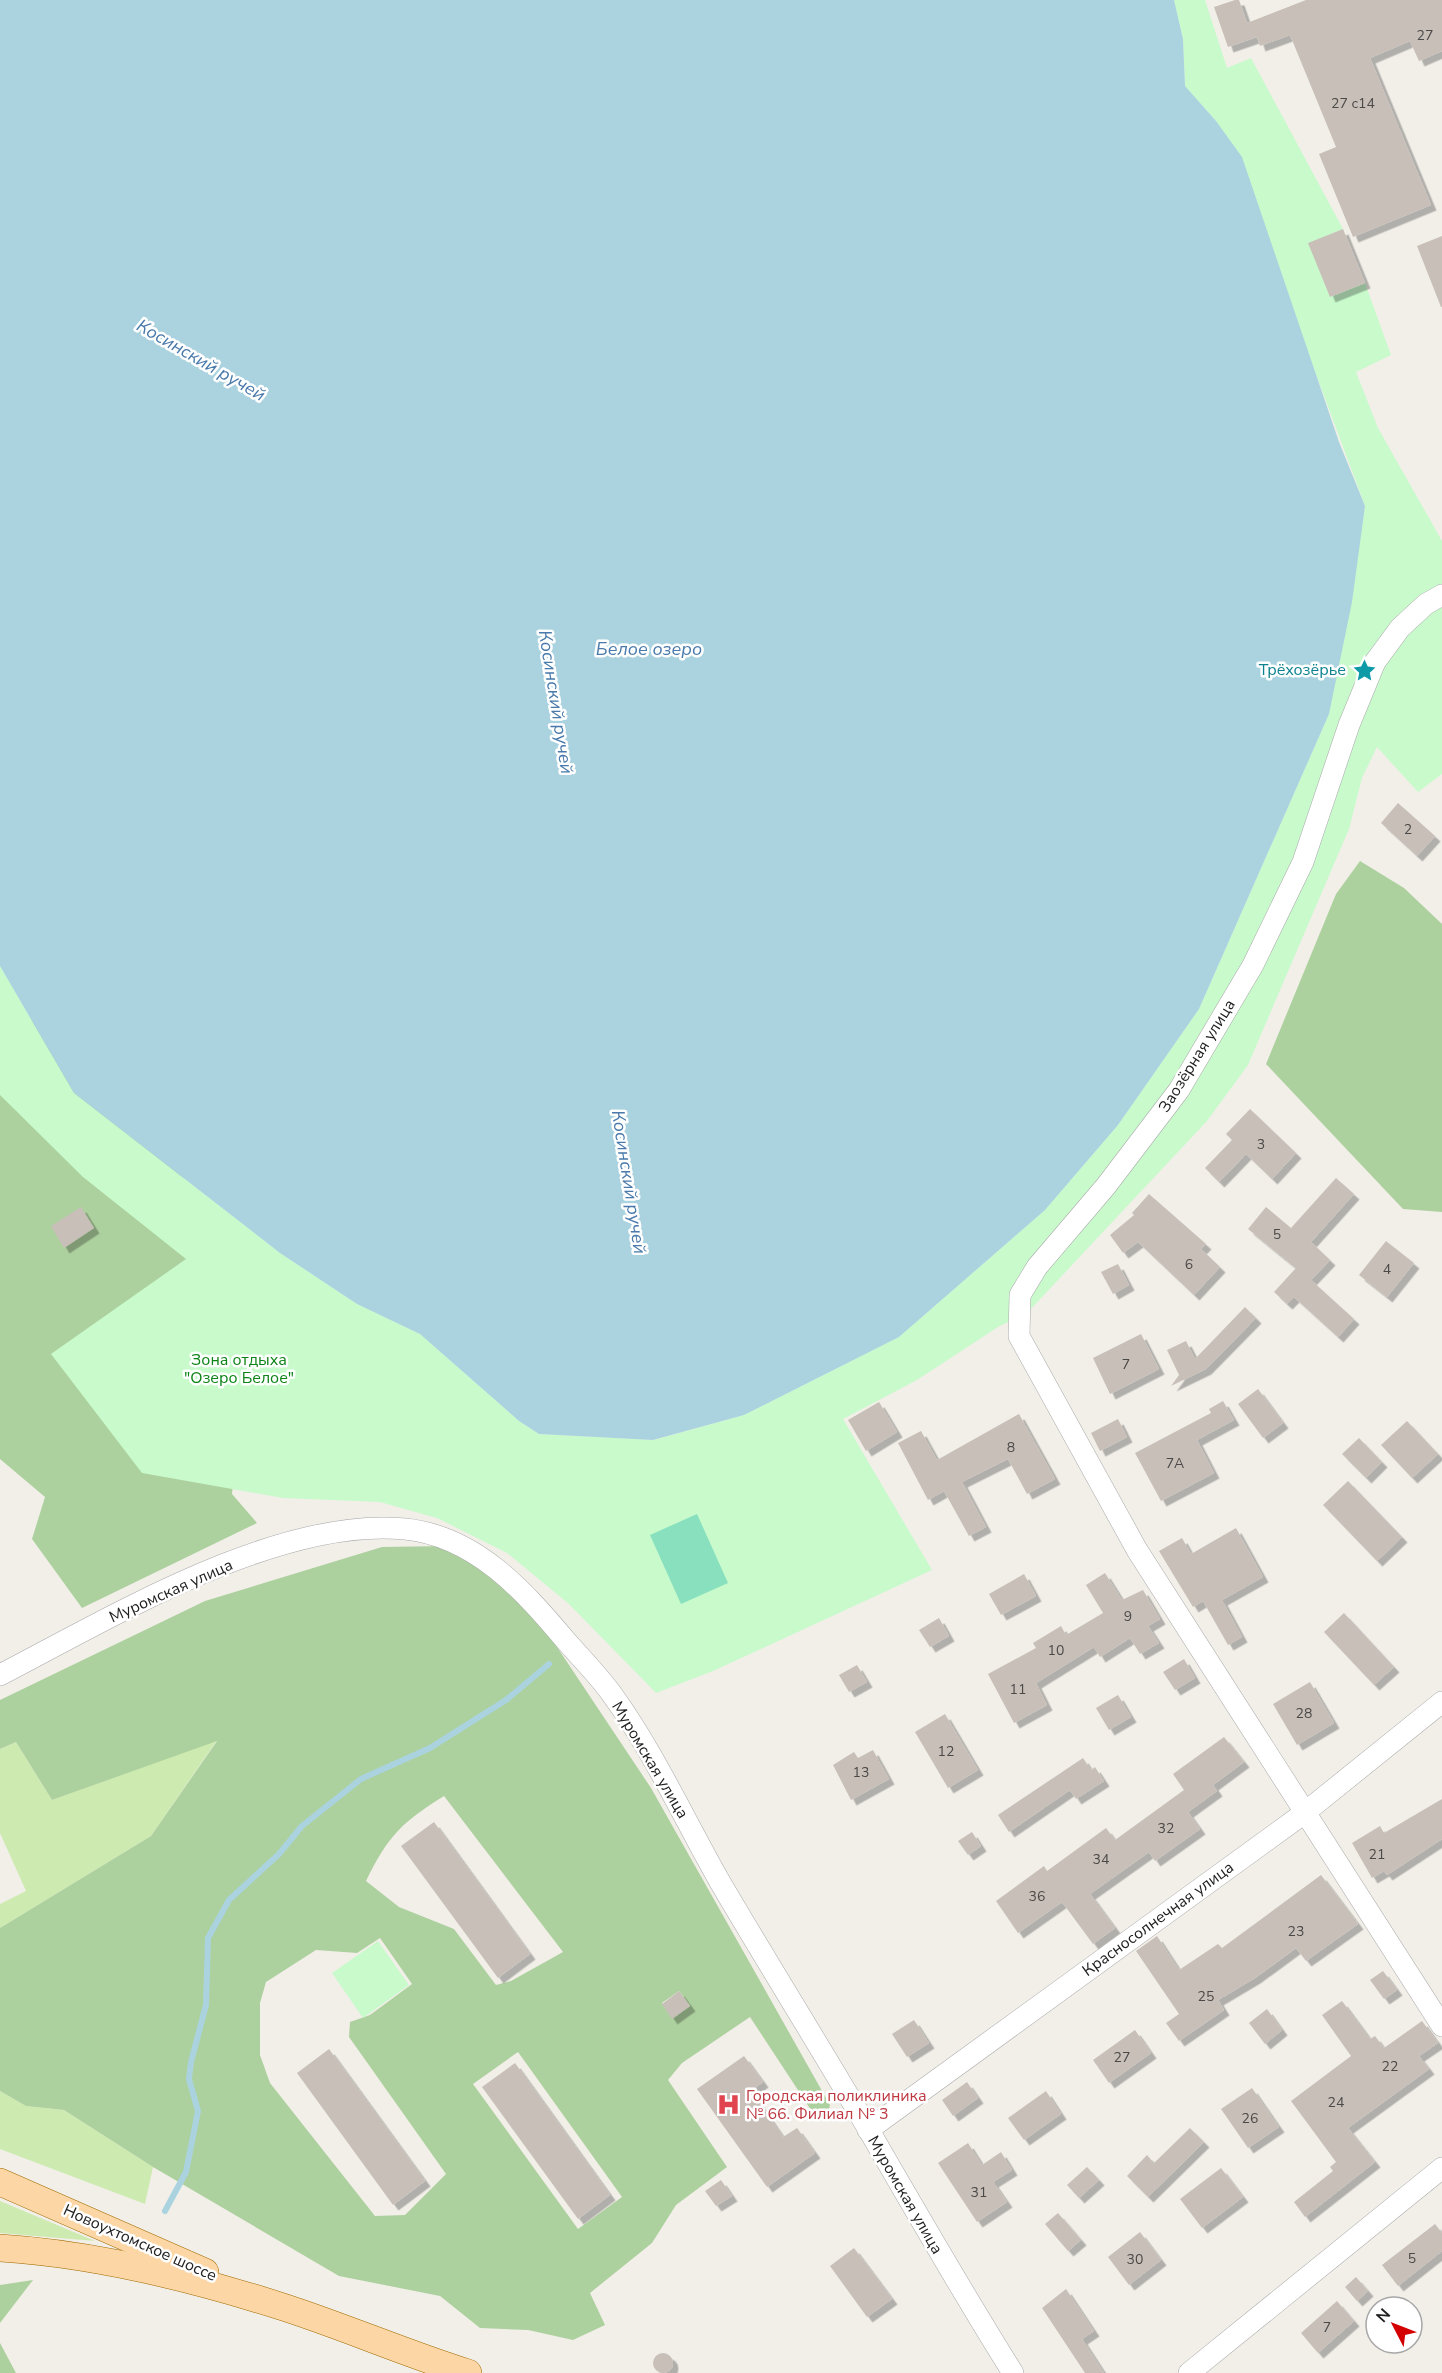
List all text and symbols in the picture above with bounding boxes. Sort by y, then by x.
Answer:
house number: 27 [1417,26,1433,45]
house number: 27 с14 [1331,94,1375,113]
water label: Косинский ручей [132,313,270,407]
water label: Косинский ручей [533,628,579,776]
water label: Белое озеро [596,637,702,661]
place icon: Трёхозёрье [1351,657,1377,683]
place label: Трёхозёрье [1259,659,1346,681]
house number: 2 [1404,820,1412,839]
street label: Заозёрная улица [1153,995,1241,1117]
water label: Косинский ручей [606,1108,652,1256]
house number: 3 [1257,1135,1265,1154]
house number: 5 [1273,1225,1281,1244]
house number: 6 [1185,1255,1193,1274]
house number: 4 [1383,1260,1391,1279]
park label: Зона отдыха "Озеро Белое" [184,1349,294,1389]
house number: 7 [1122,1355,1130,1374]
house number: 8 [1007,1438,1015,1457]
house number: 7А [1166,1454,1184,1473]
street label: Муромская улица [106,1554,236,1628]
house number: 9 [1124,1607,1132,1626]
house number: 10 [1048,1641,1064,1660]
house number: 11 [1010,1680,1026,1699]
street label: Муромская улица [606,1697,694,1823]
house number: 28 [1296,1704,1312,1723]
house number: 12 [938,1742,954,1761]
house number: 13 [853,1763,869,1782]
house number: 32 [1158,1819,1174,1838]
house number: 21 [1369,1845,1385,1864]
house number: 34 [1093,1850,1109,1869]
street label: Красносолнечная улица [1078,1857,1238,1981]
house number: 36 [1029,1887,1045,1906]
house number: 23 [1288,1922,1304,1941]
house number: 25 [1198,1987,1214,2006]
house number: 27 [1114,2048,1130,2067]
house number: 22 [1382,2057,1398,2076]
place label: Городская поликлиника № 66. Филиал № 3 [746,2085,927,2125]
hospital icon: Городская поликлиника № 66. Филиал № 3 [715,2092,741,2118]
house number: 24 [1328,2093,1344,2112]
house number: 26 [1242,2109,1258,2128]
street label: Муромская улица [862,2132,948,2258]
house number: 31 [971,2183,987,2202]
street label: Новоухтомское шоссе [60,2199,220,2287]
house number: 5 [1408,2249,1416,2268]
house number: 30 [1127,2250,1143,2269]
north arrow [1364,2295,1424,2355]
text: N [1371,2304,1396,2327]
house number: 7 [1323,2318,1331,2337]

